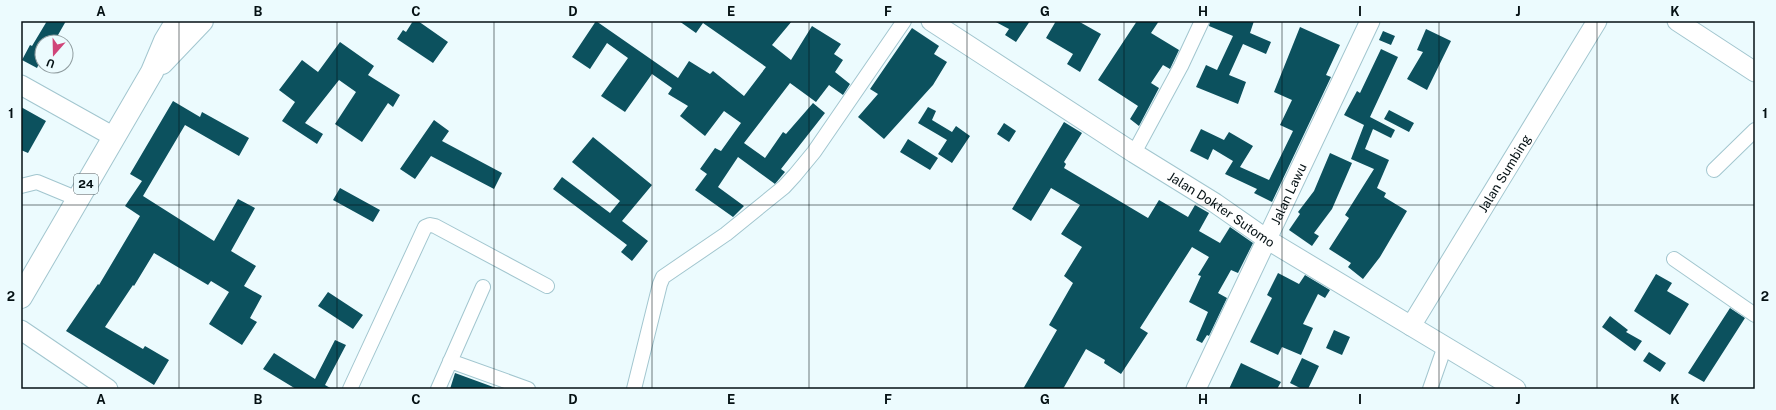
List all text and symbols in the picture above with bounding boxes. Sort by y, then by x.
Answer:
text: A [96,4,106,19]
text: B [254,4,263,19]
text: C [411,4,421,19]
text: D [568,4,578,19]
text: E [727,4,735,19]
text: F [884,4,892,19]
text: G [1040,4,1050,19]
text: H [1198,4,1208,19]
text: I [1358,4,1362,19]
text: J [1515,4,1521,19]
text: K [1670,4,1680,19]
north arrow [34,34,74,74]
text: U [45,56,56,70]
text: 1 [8,106,14,121]
text: 1 [1762,106,1768,121]
street label: Jalan Sumbing [1475,132,1534,215]
street label: Jalan Lawu [1267,161,1309,227]
street label: Jalan Dokter Sutomo [1165,168,1278,250]
road number: 24 [74,174,98,194]
text: 2 [7,289,15,304]
text: 2 [1761,289,1769,304]
text: A [96,392,106,407]
text: B [254,392,263,407]
text: C [411,392,421,407]
text: D [568,392,578,407]
text: E [727,392,735,407]
text: F [884,392,892,407]
text: G [1040,392,1050,407]
text: H [1198,392,1208,407]
text: I [1358,392,1362,407]
text: J [1515,392,1521,407]
text: K [1670,392,1680,407]

